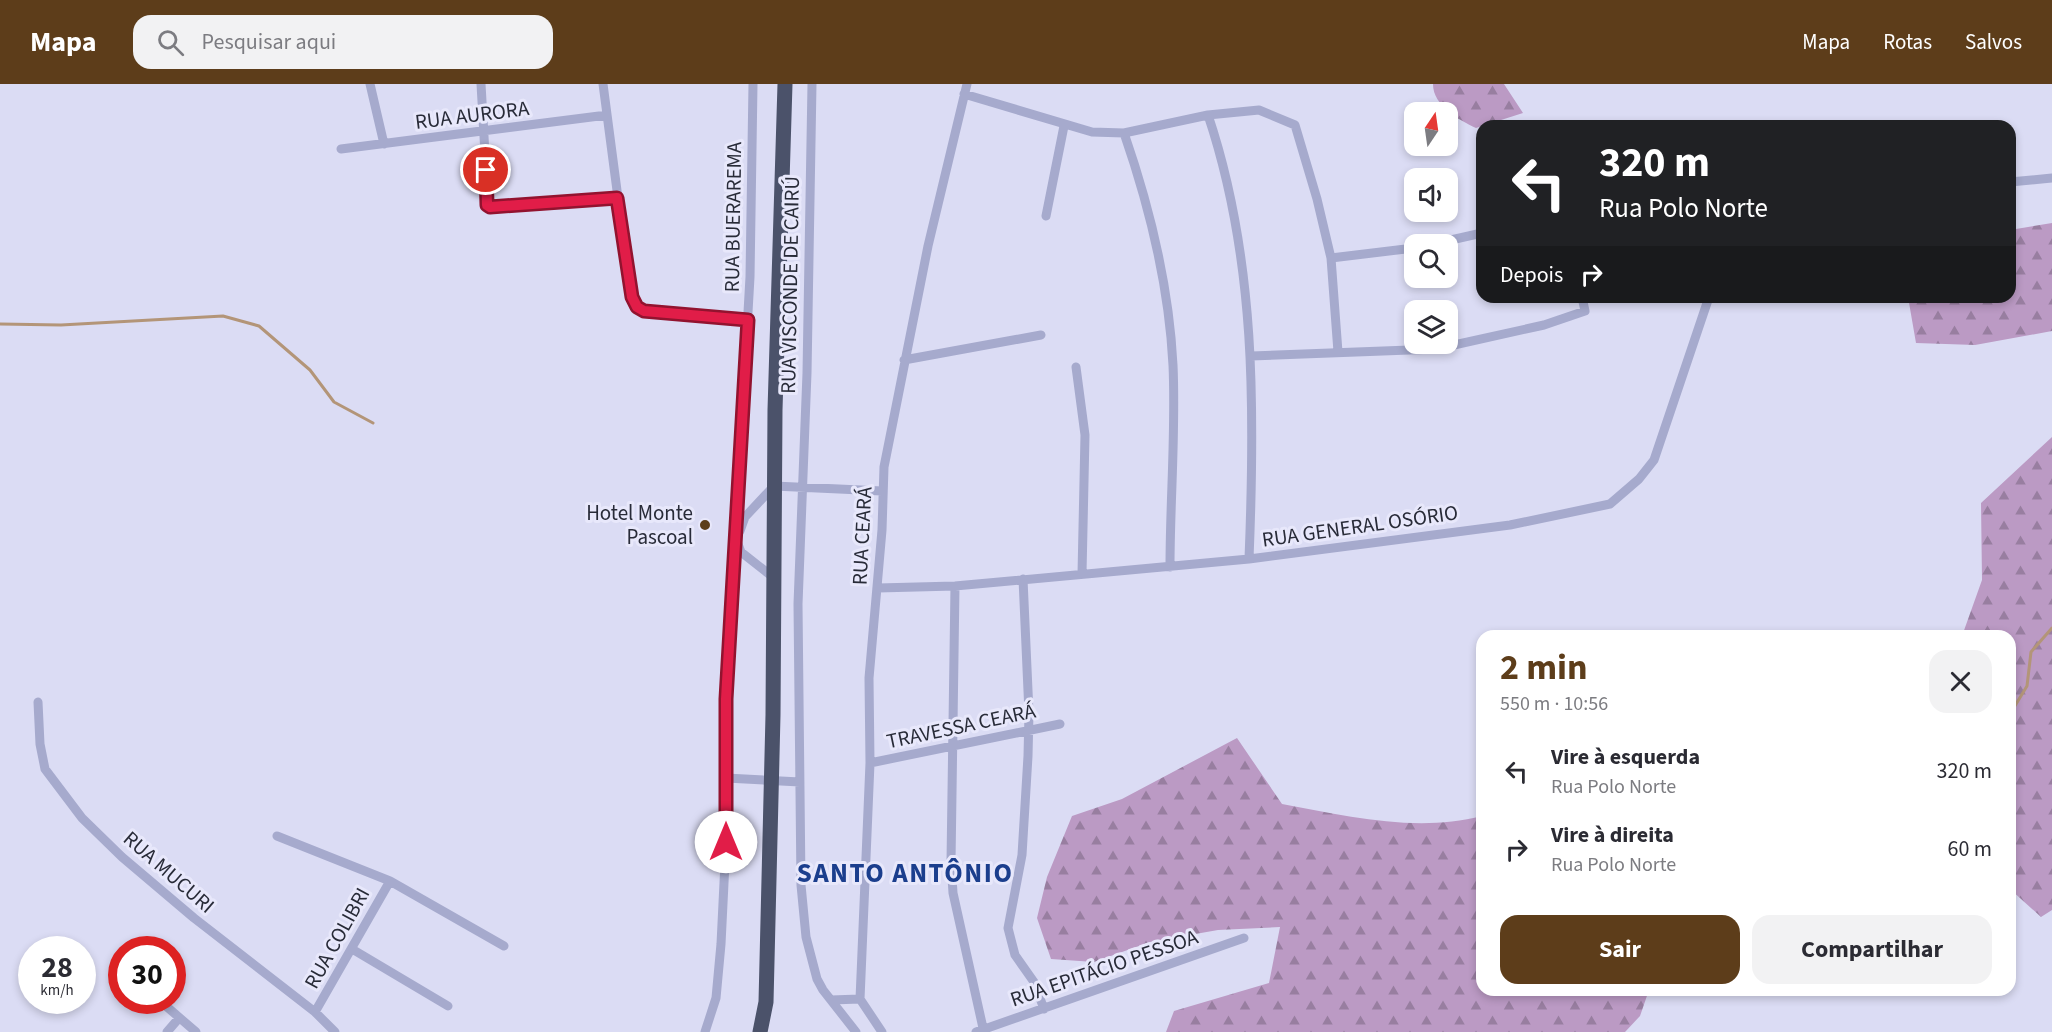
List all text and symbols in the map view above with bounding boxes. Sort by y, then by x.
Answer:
search box [133,15,553,69]
text: Mapa [30,22,97,62]
icon: search [154,26,187,59]
text: Pesquisar aqui [202,26,336,58]
text: Mapa [1802,27,1850,57]
text: Rotas [1883,27,1932,57]
text: Salvos [1965,27,2022,57]
street label: RUA AURORA [413,93,531,137]
north arrow [1404,102,1458,156]
map controls [1404,102,1458,354]
text: 320 m [1599,133,1710,193]
street label: RUA BUERAREMA [717,141,749,293]
pin [460,144,511,195]
icon: left [1500,144,1578,222]
icon: arrive [469,153,502,186]
button: sound [1404,168,1458,222]
street label: RUA VISCONDE DE CAIRÚ [773,176,807,394]
text: Rua Polo Norte [1599,189,1768,228]
button: search [1404,234,1458,288]
icon: right [1575,258,1608,291]
text: Depois [1500,259,1563,291]
button: layers [1404,300,1458,354]
street label: RUA CEARÁ [844,485,880,586]
street label: RUA GENERAL OSÓRIO [1260,497,1460,555]
place label: Hotel Monte Pascoal [586,498,693,552]
marker: Hotel Monte Pascoal [698,518,712,532]
text: 2 min [1500,642,1588,693]
button: close [1929,650,1992,713]
text: 550 m · 10:56 [1500,690,1608,718]
street label: TRAVESSA CEARÁ [884,695,1039,756]
text: Vire à esquerda [1551,741,1700,773]
icon: left [1500,755,1533,788]
text: 320 m [1937,755,1992,787]
text: Rua Polo Norte [1551,773,1676,801]
position arrow [694,810,758,874]
text: Vire à direita [1551,819,1674,851]
street label: RUA MUCURI [117,824,221,920]
icon: right [1500,833,1533,866]
text: 60 m [1947,833,1992,865]
text: Rua Polo Norte [1551,851,1676,879]
district label: SANTO ANTÔNIO [797,854,1013,893]
street label: RUA COLIBRI [297,882,377,994]
button: Sair [1500,915,1740,984]
button: Compartilhar [1752,915,1992,984]
street label: RUA EPITÁCIO PESSOA [1006,922,1202,1014]
speed limit sign: 30 [108,936,186,1014]
text: 28 [41,946,73,989]
text: km/h [40,980,74,1001]

